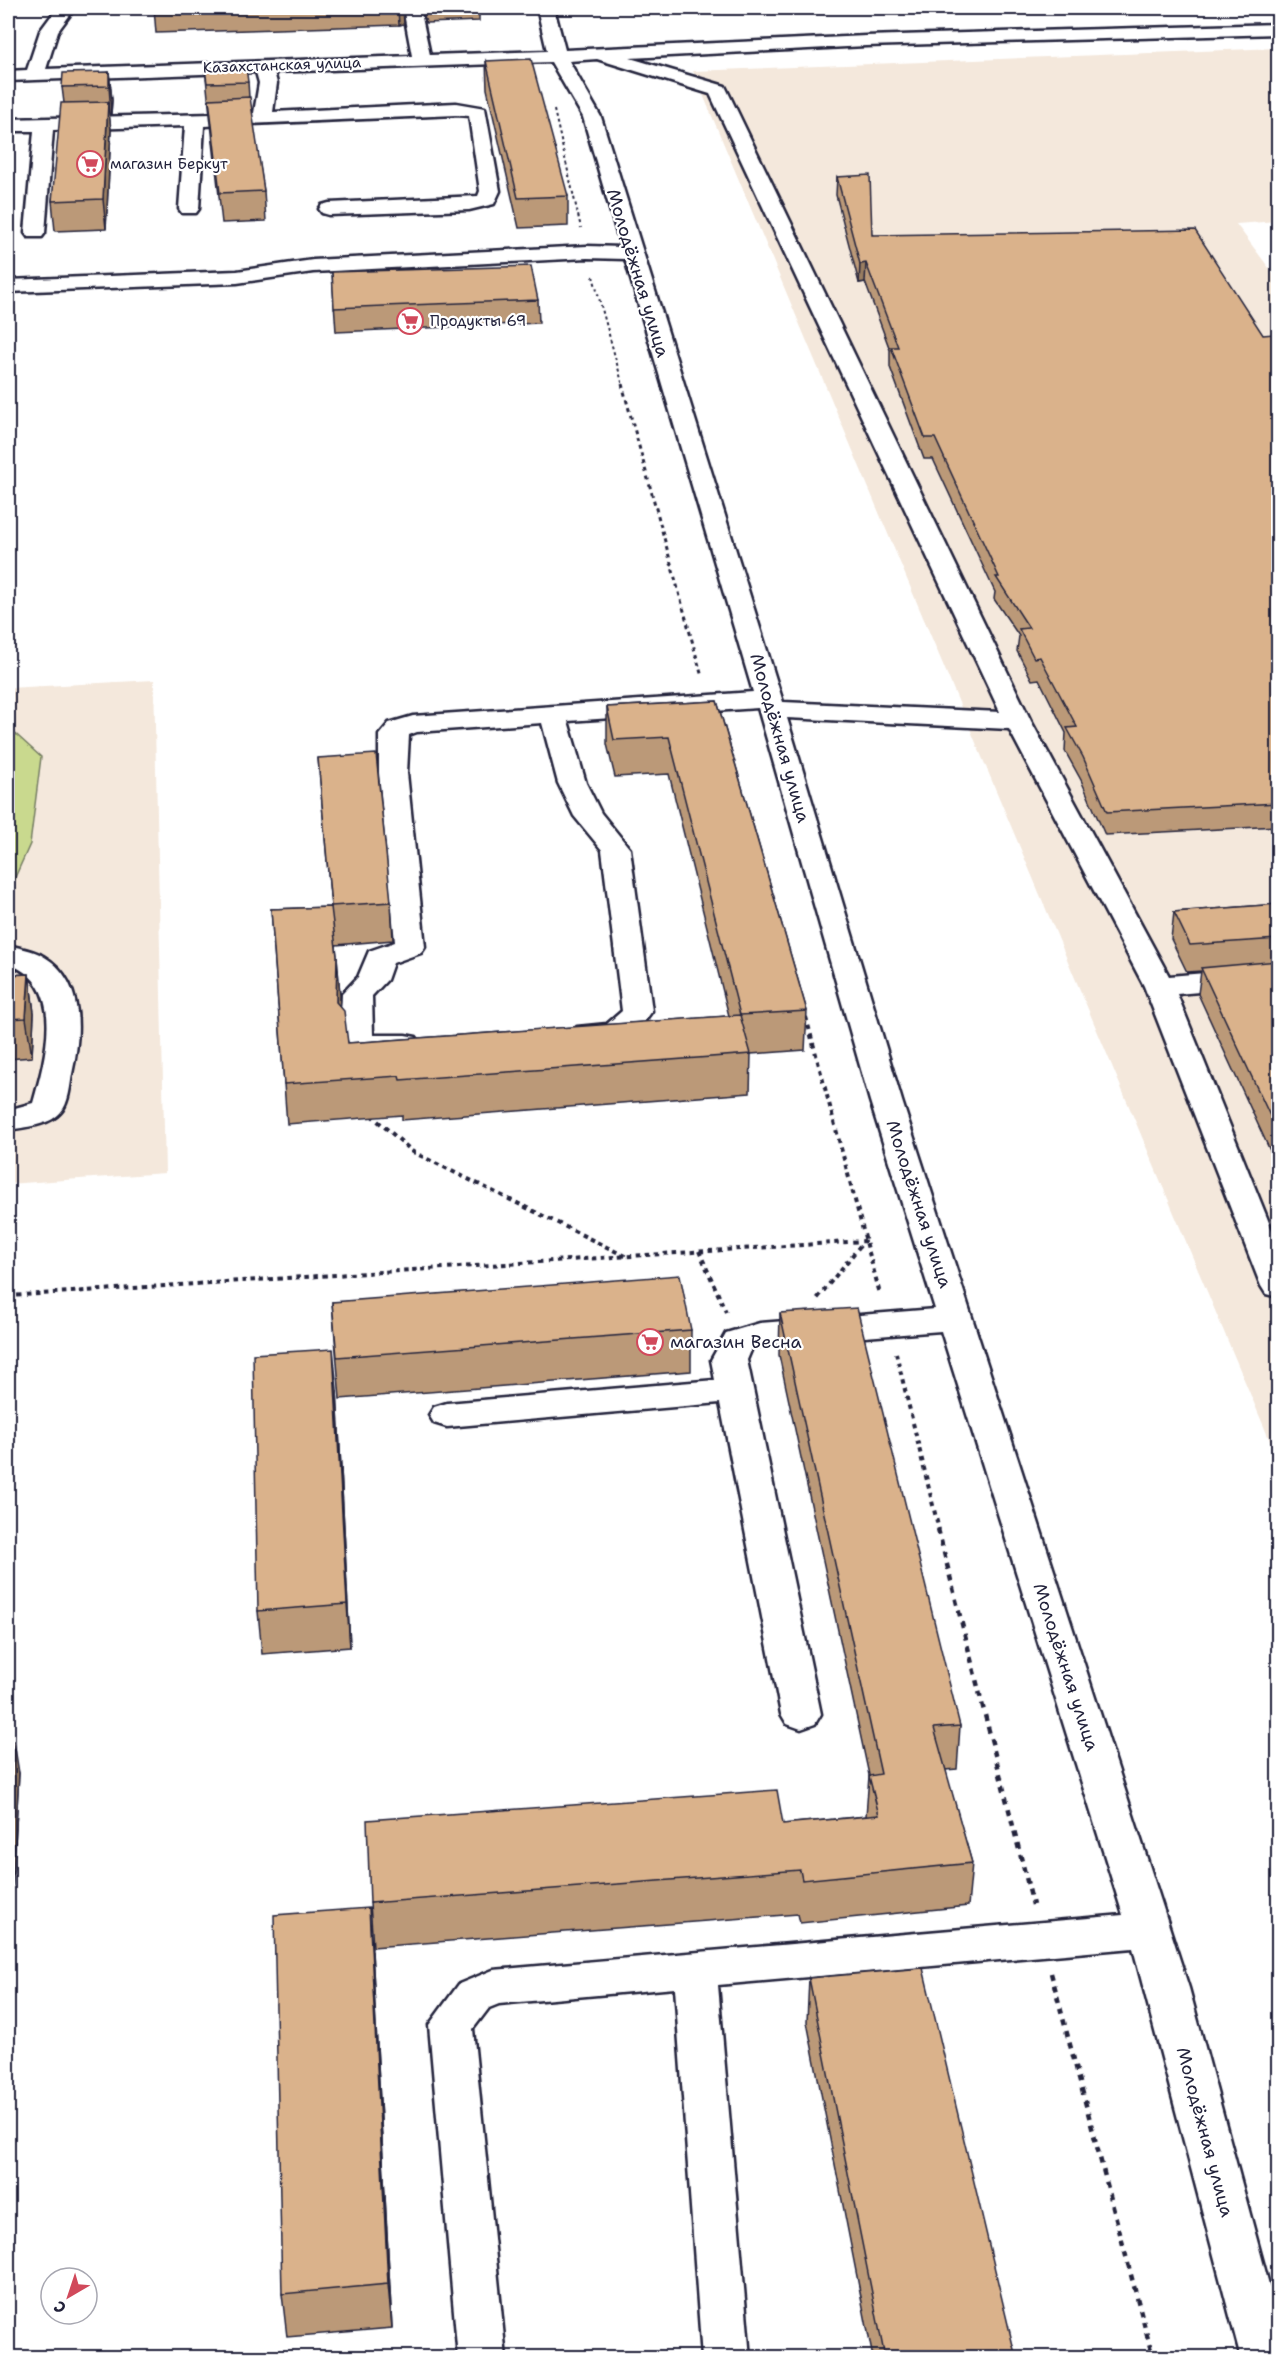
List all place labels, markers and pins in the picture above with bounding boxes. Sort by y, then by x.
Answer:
supermarket icon: магазин Беркут [75,149,105,179]
place label: магазин Беркут [110,154,228,174]
supermarket icon: Продукты 69 [395,306,425,336]
place label: Продукты 69 [430,311,526,331]
supermarket icon: магазин Весна [635,1327,665,1357]
place label: магазин Весна [670,1330,802,1354]

